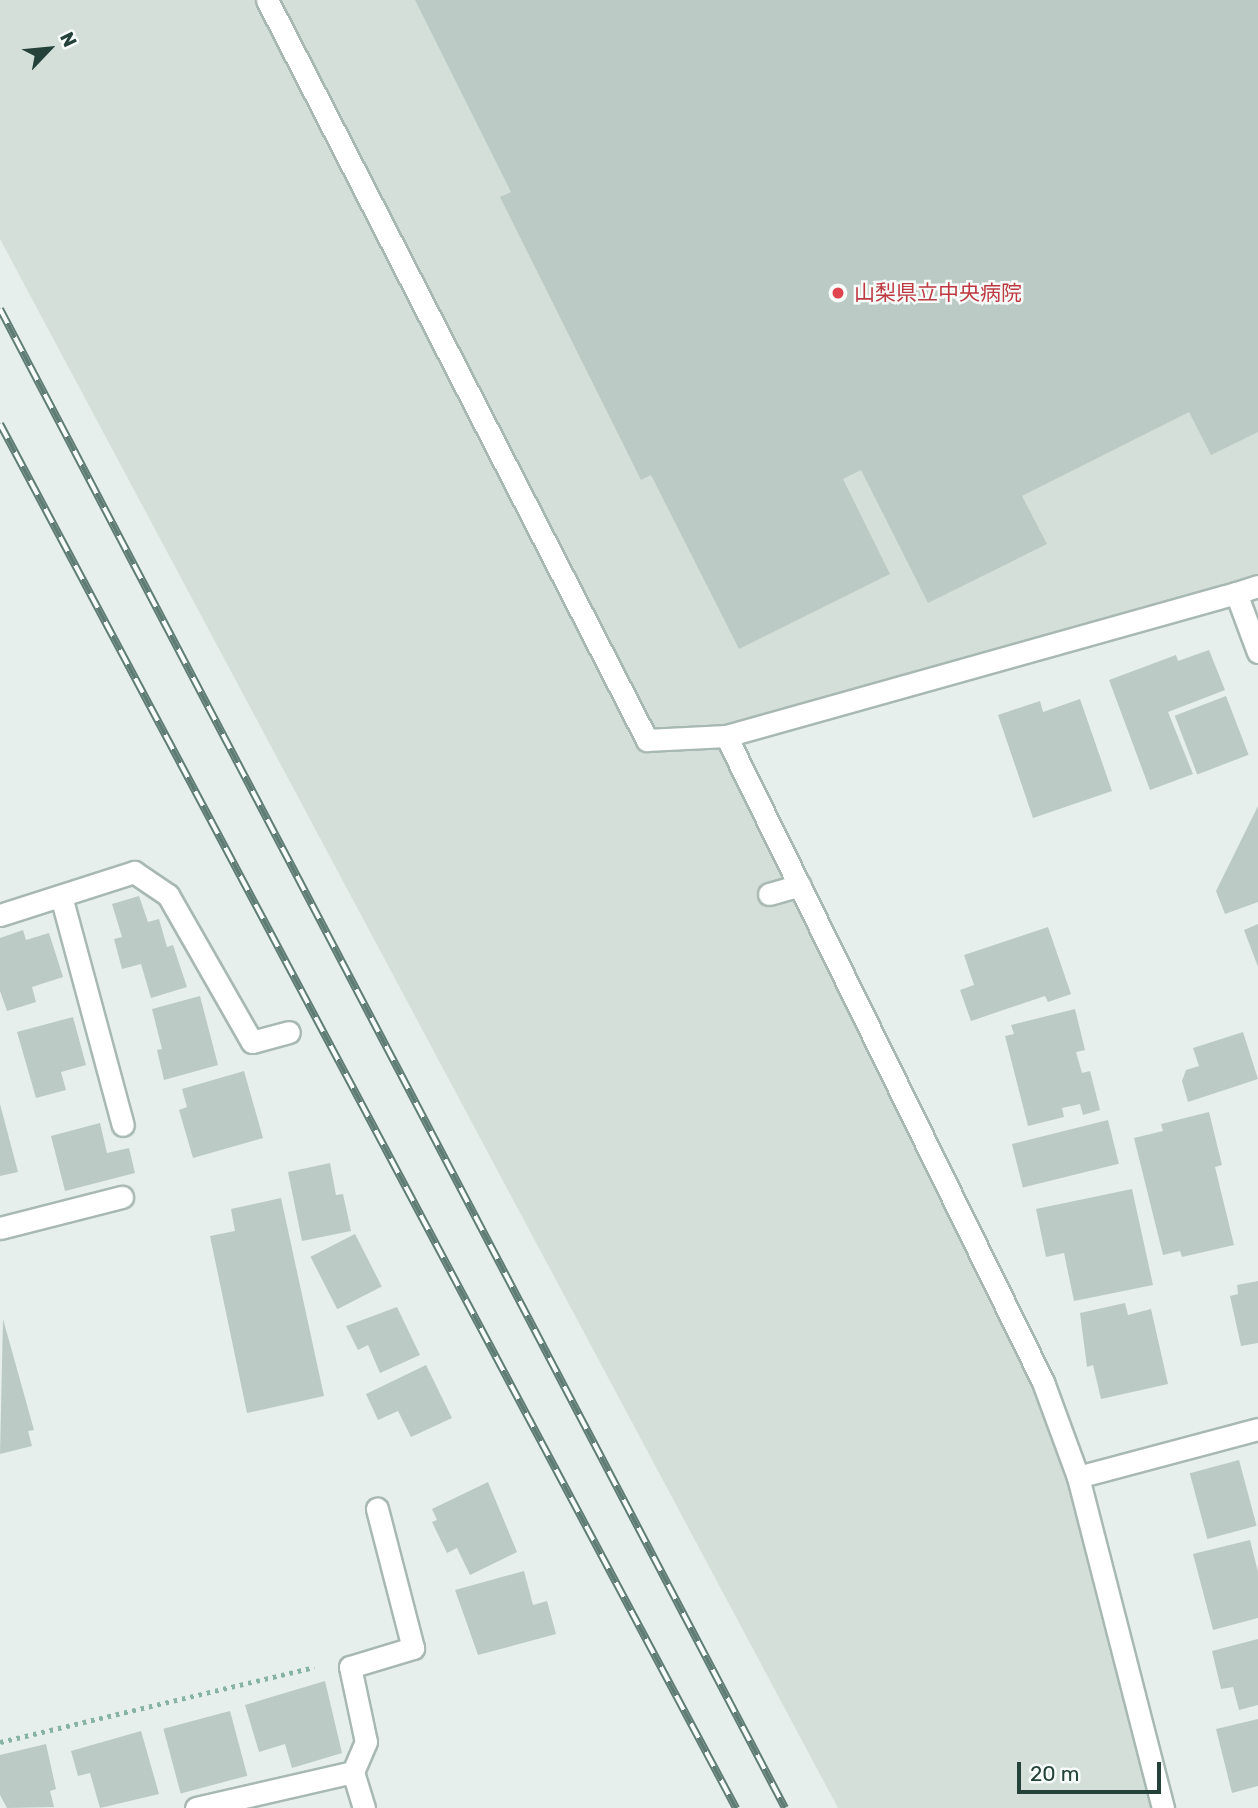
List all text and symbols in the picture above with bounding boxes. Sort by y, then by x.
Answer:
north arrow [14,14,84,84]
text: N [55,28,82,51]
place label: 山梨県立中央病院 [854,280,1022,306]
marker: 山梨県立中央病院 [828,283,848,303]
scale bar [1020,1748,1164,1792]
text: 20 m [1030,1761,1079,1786]

